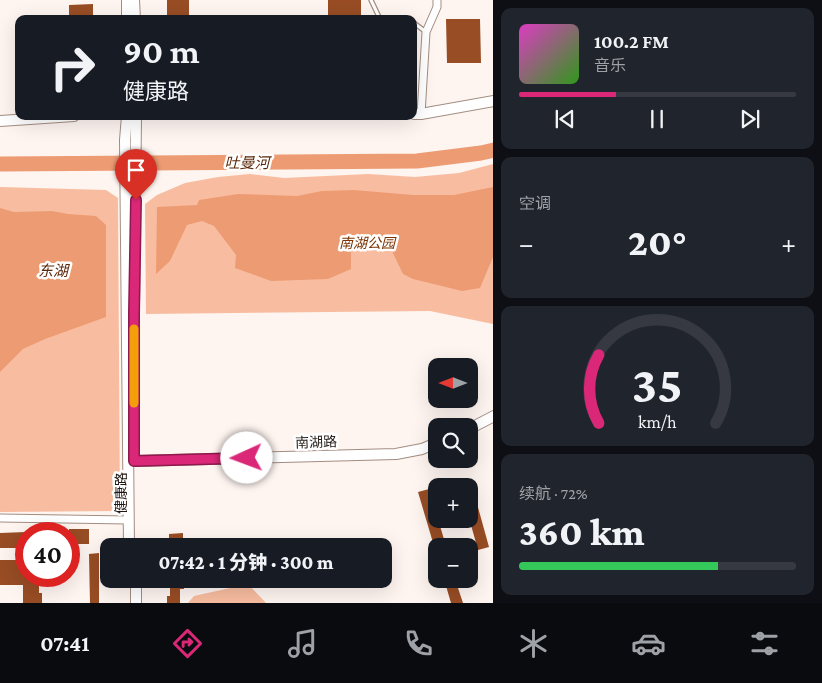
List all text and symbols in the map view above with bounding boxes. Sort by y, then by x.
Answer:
text: 100.2 FM [594,31,669,52]
text: 90 m [123,32,200,71]
icon: right [40,35,105,100]
text: 音乐 [594,57,626,74]
text: 健康路 [123,79,189,104]
icon: previous [551,105,579,133]
icon: pause [643,105,671,133]
icon: next [736,105,764,133]
pin [115,149,157,200]
water label: 吐曼河 [224,155,272,171]
icon: arrive [122,156,150,184]
text: 空调 [519,195,551,212]
text: 20° [628,221,687,263]
text: − [519,228,534,259]
text: + [781,228,796,259]
park label: 南湖公园 [339,235,397,251]
water label: 东湖 [38,263,70,279]
text: 35 [632,355,683,413]
north arrow [428,358,478,408]
map controls [428,358,478,588]
text: km/h [638,412,677,432]
button: search [428,418,478,468]
position arrow [220,431,272,483]
street label: 南湖路 [295,433,337,451]
street label: 健康路 [113,472,129,514]
button: + [428,478,478,528]
text: 续航 · 72% [519,485,588,502]
text: 360 km [519,511,645,553]
speed limit sign: 40 [15,522,80,587]
button: − [428,538,478,588]
text: 07:42 · 1 分钟 · 300 m [159,552,333,573]
icon: directions [170,626,205,661]
icon: music [285,626,320,661]
icon: phone [401,626,436,661]
icon: climate [516,626,551,661]
icon: car [631,626,666,661]
icon: filters [747,626,782,661]
text: 07:41 [40,631,89,656]

